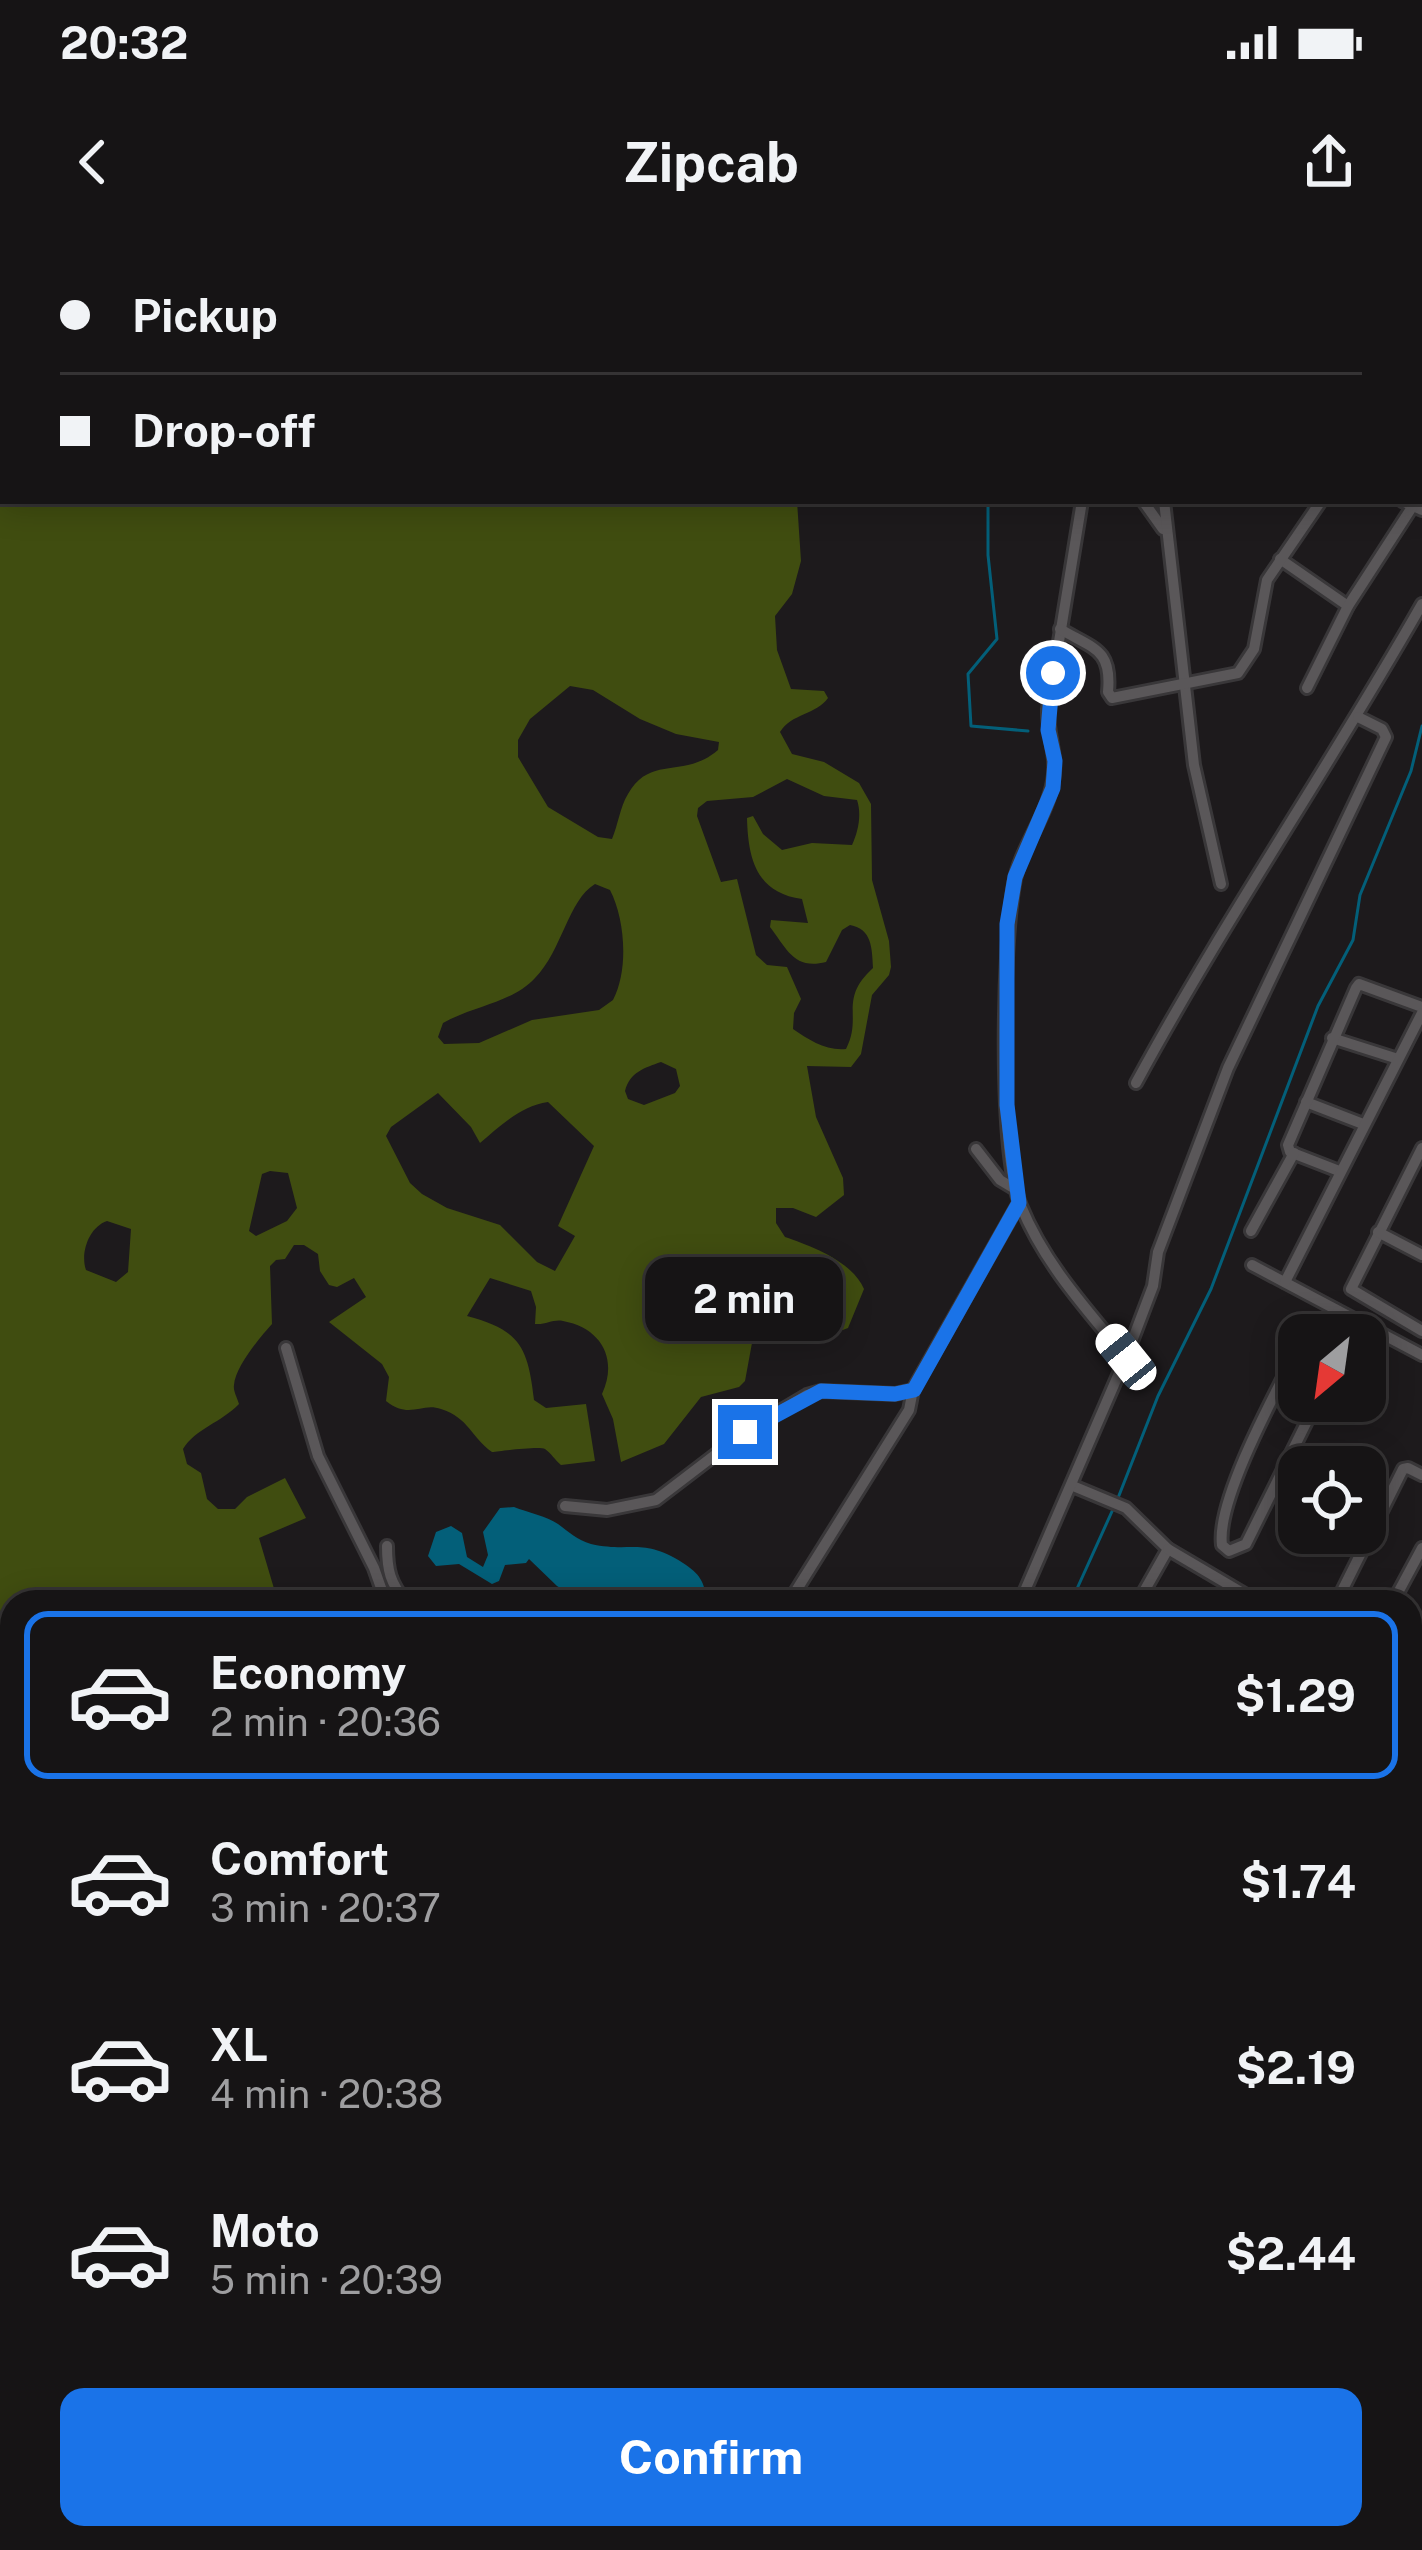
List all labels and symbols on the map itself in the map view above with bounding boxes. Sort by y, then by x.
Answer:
route start [1026,646,1080,700]
callout: 2 min [646,1258,844,1342]
north arrow [1278,1314,1386,1422]
car [1089,1318,1163,1396]
route end [718,1405,772,1459]

